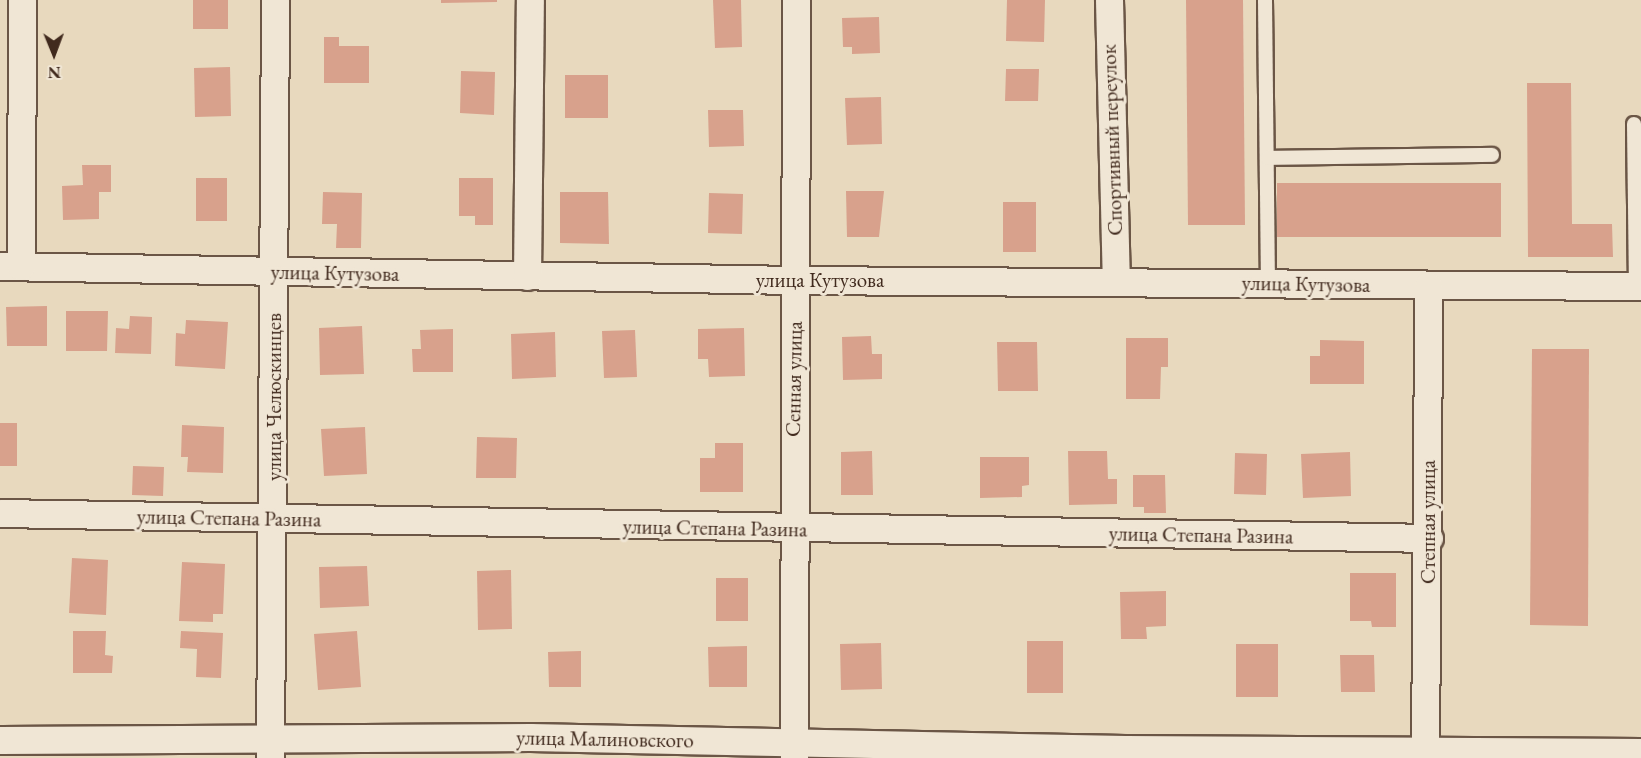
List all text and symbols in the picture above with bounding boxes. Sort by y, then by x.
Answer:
north arrow [24,24,84,84]
street label: Спортивный переулок [1096,44,1128,236]
text: N [48,62,61,83]
street label: улица Кутузова [270,259,400,287]
street label: улица Кутузова [756,267,884,293]
street label: улица Кутузова [1241,270,1371,298]
street label: улица Челюскинцев [261,313,287,481]
street label: Сенная улица [780,321,808,437]
street label: Степная улица [1415,460,1441,584]
street label: улица Степана Разина [137,504,321,532]
street label: улица Степана Разина [623,514,807,542]
street label: улица Степана Разина [1109,521,1293,549]
street label: улица Малиновского [516,725,694,753]

